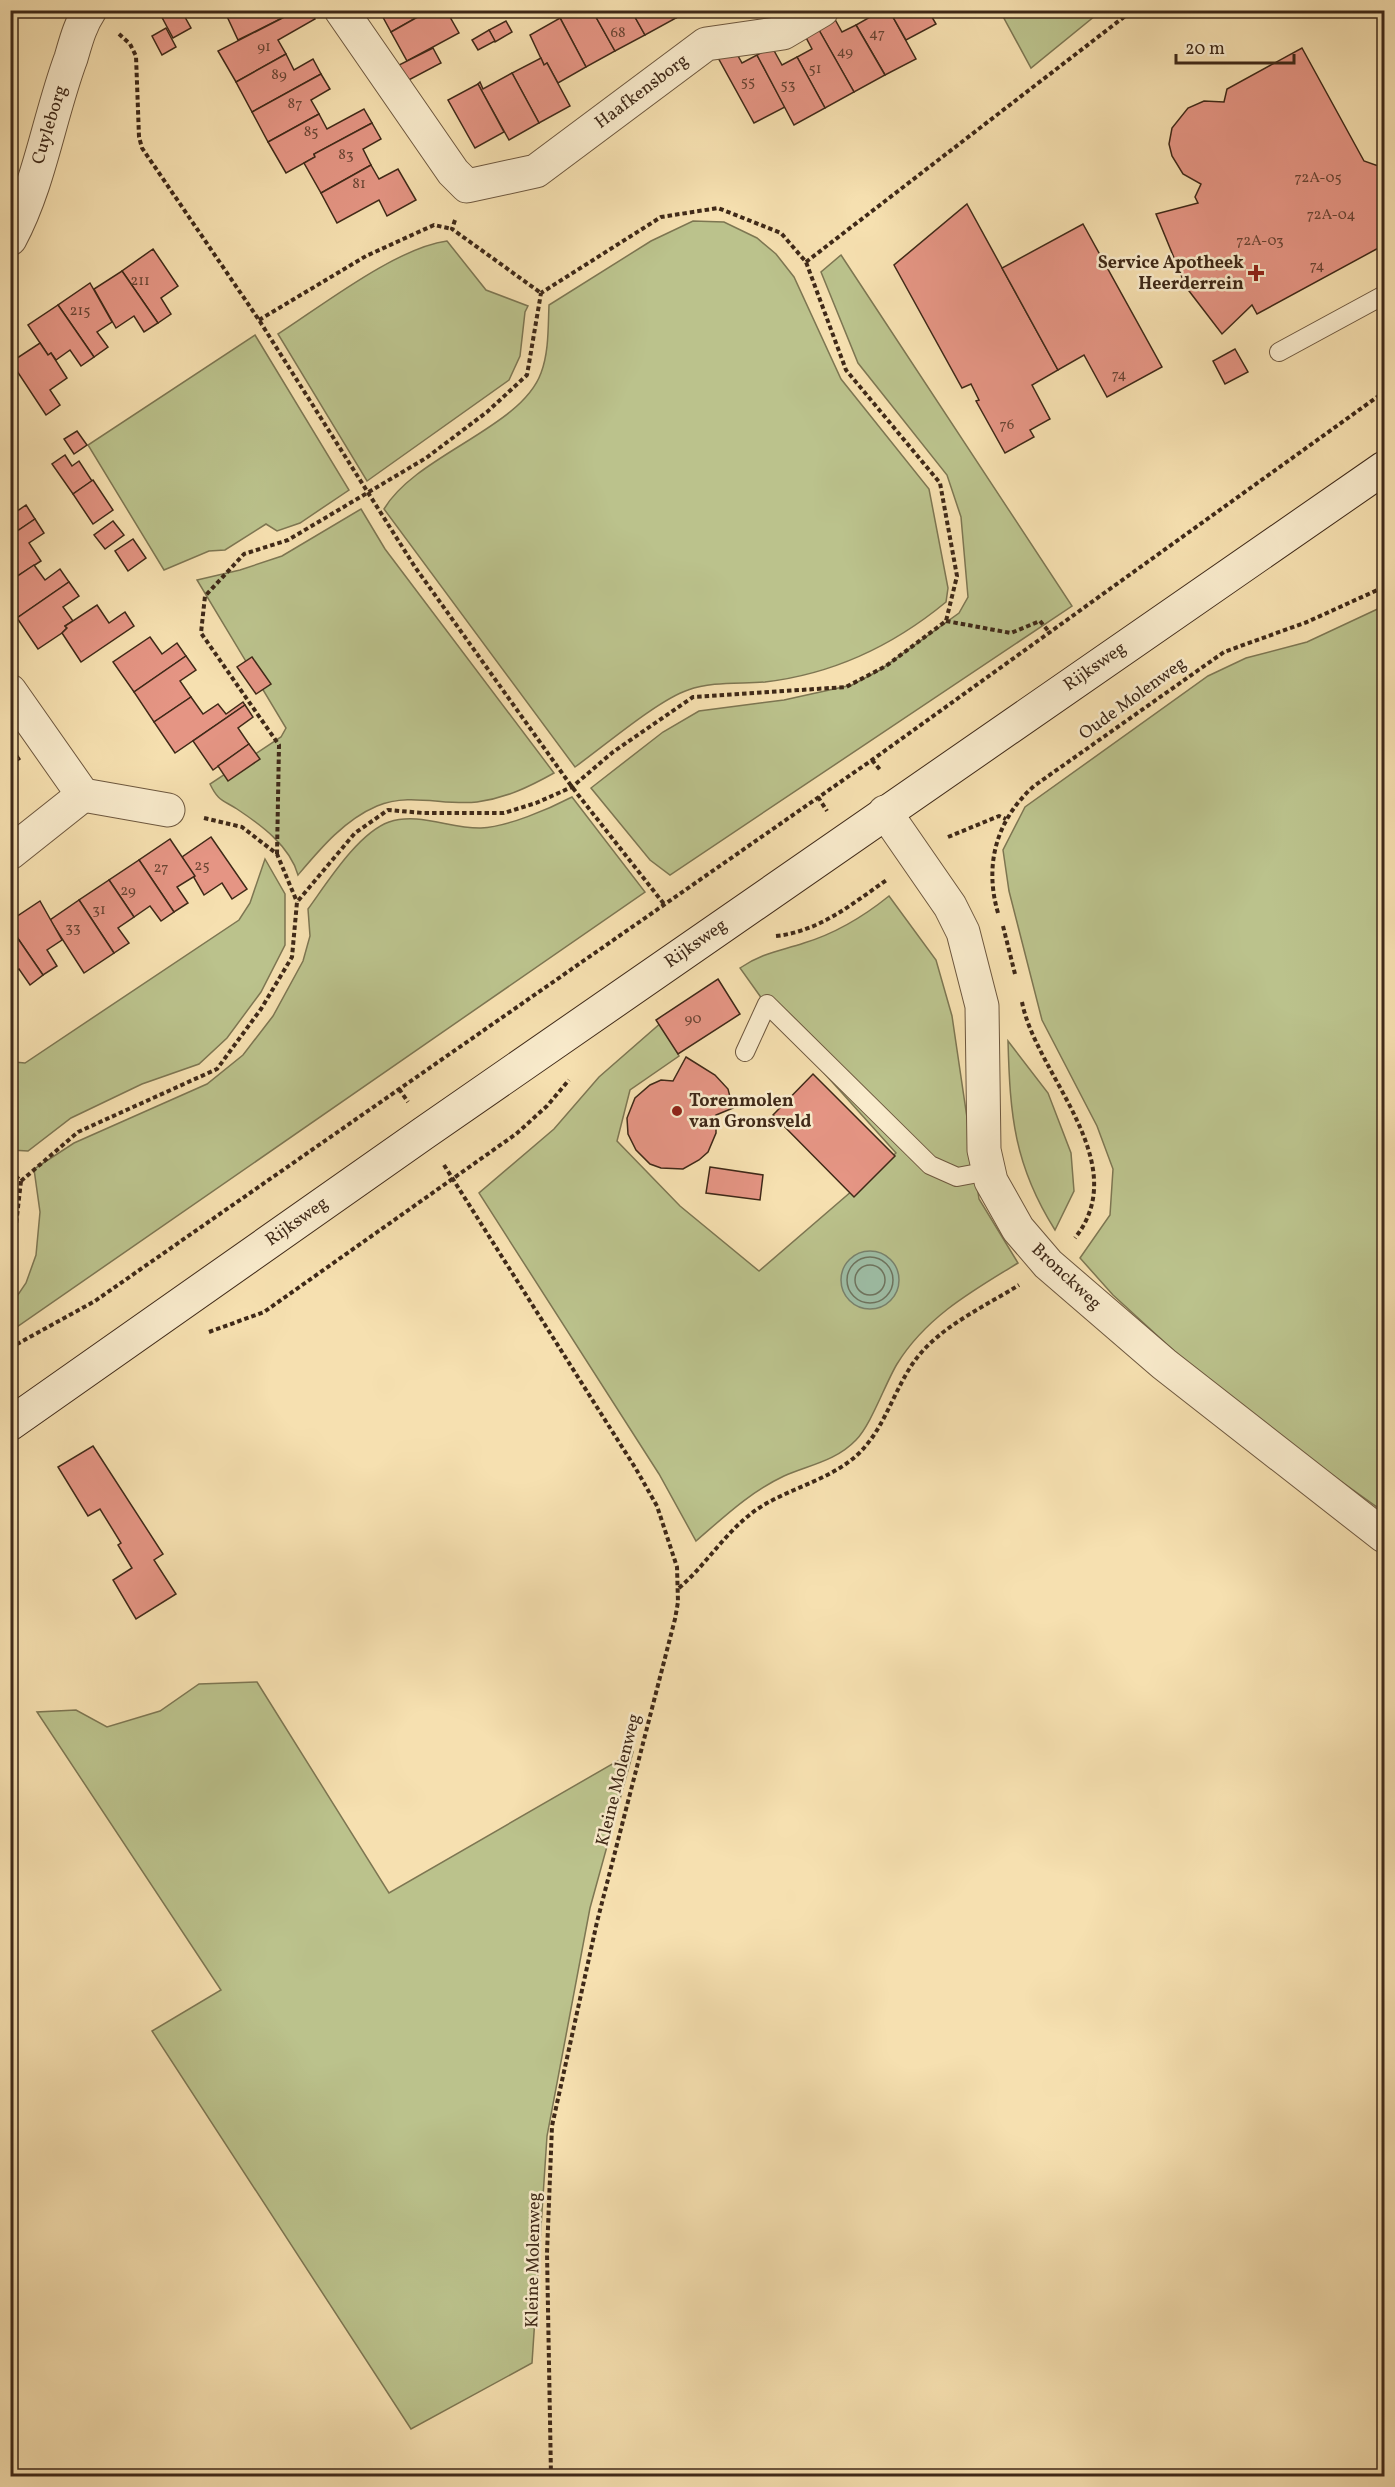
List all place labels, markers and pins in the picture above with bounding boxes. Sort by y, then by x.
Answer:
place label: Service Apotheek Heerderrein [1098,251,1244,297]
marker: Service Apotheek Heerderrein [1249,266,1263,280]
place label: Torenmolen van Gronsveld [689,1089,812,1135]
marker: Torenmolen van Gronsveld [670,1104,684,1118]

